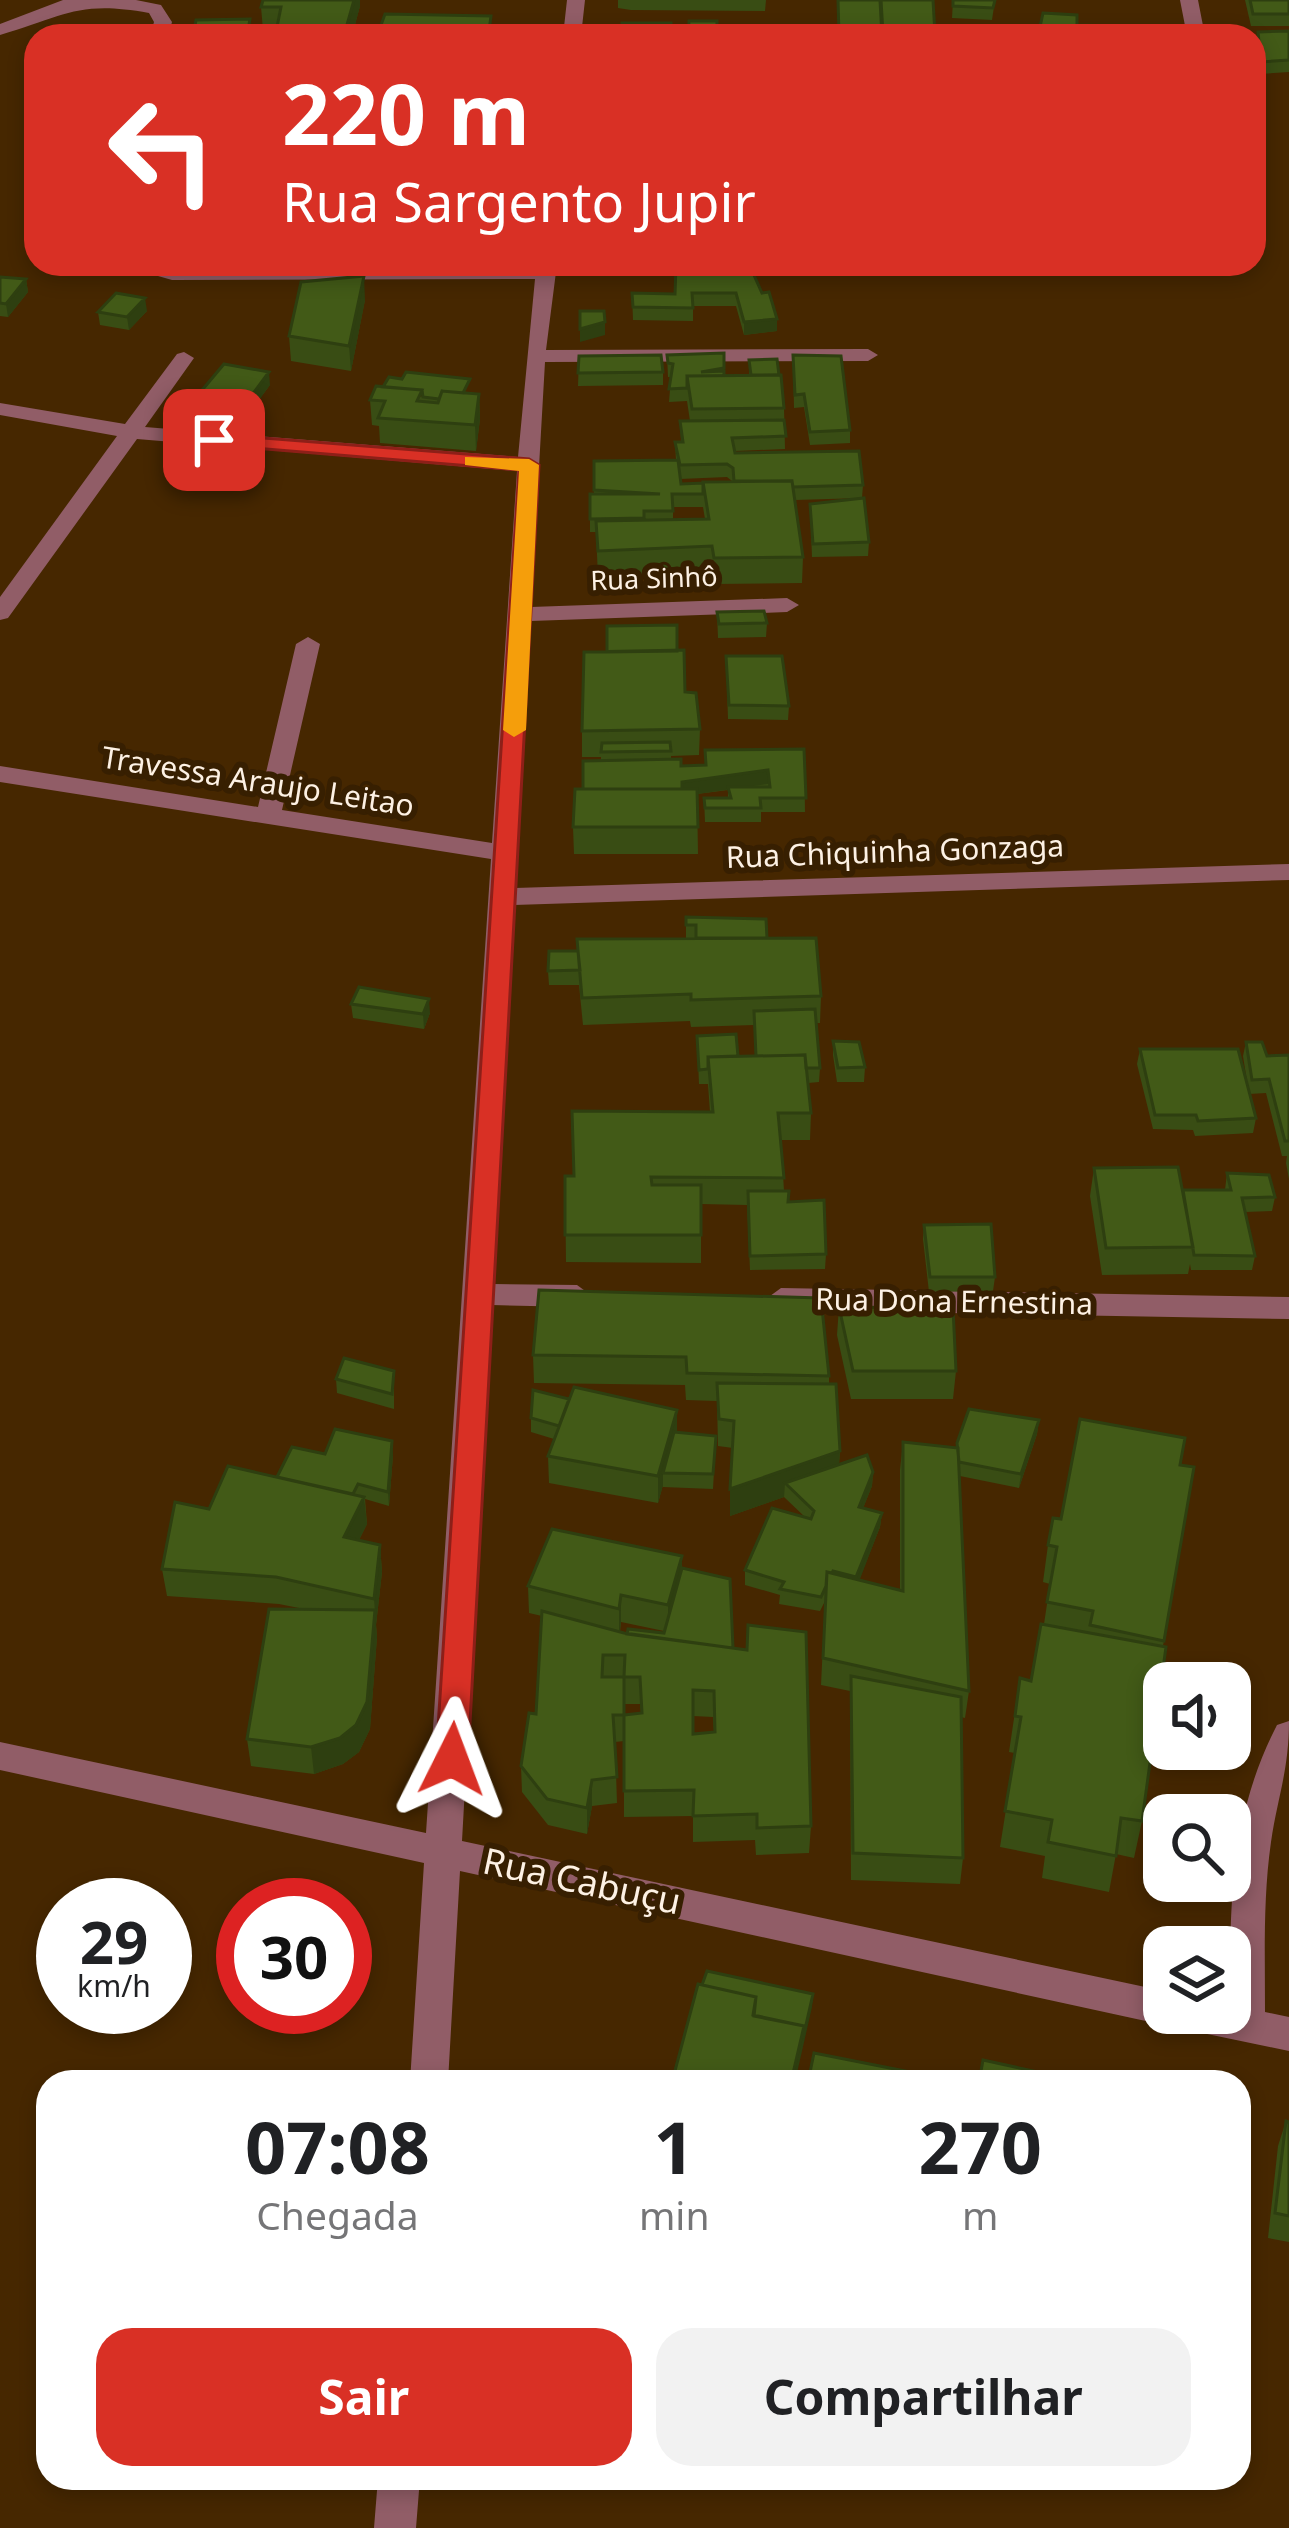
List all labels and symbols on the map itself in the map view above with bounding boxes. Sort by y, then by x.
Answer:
pin [163,389,265,491]
street label: Rua Sinhô [590,557,718,598]
street label: Travessa Araujo Leitao [99,736,417,825]
street label: Rua Chiquinha Gonzaga [725,824,1065,877]
street label: Rua Dona Ernestina [815,1278,1093,1323]
position arrow [389,1696,515,1822]
street label: Rua Cabuçu [479,1836,686,1925]
speed limit sign: 30 [216,1878,372,2034]

